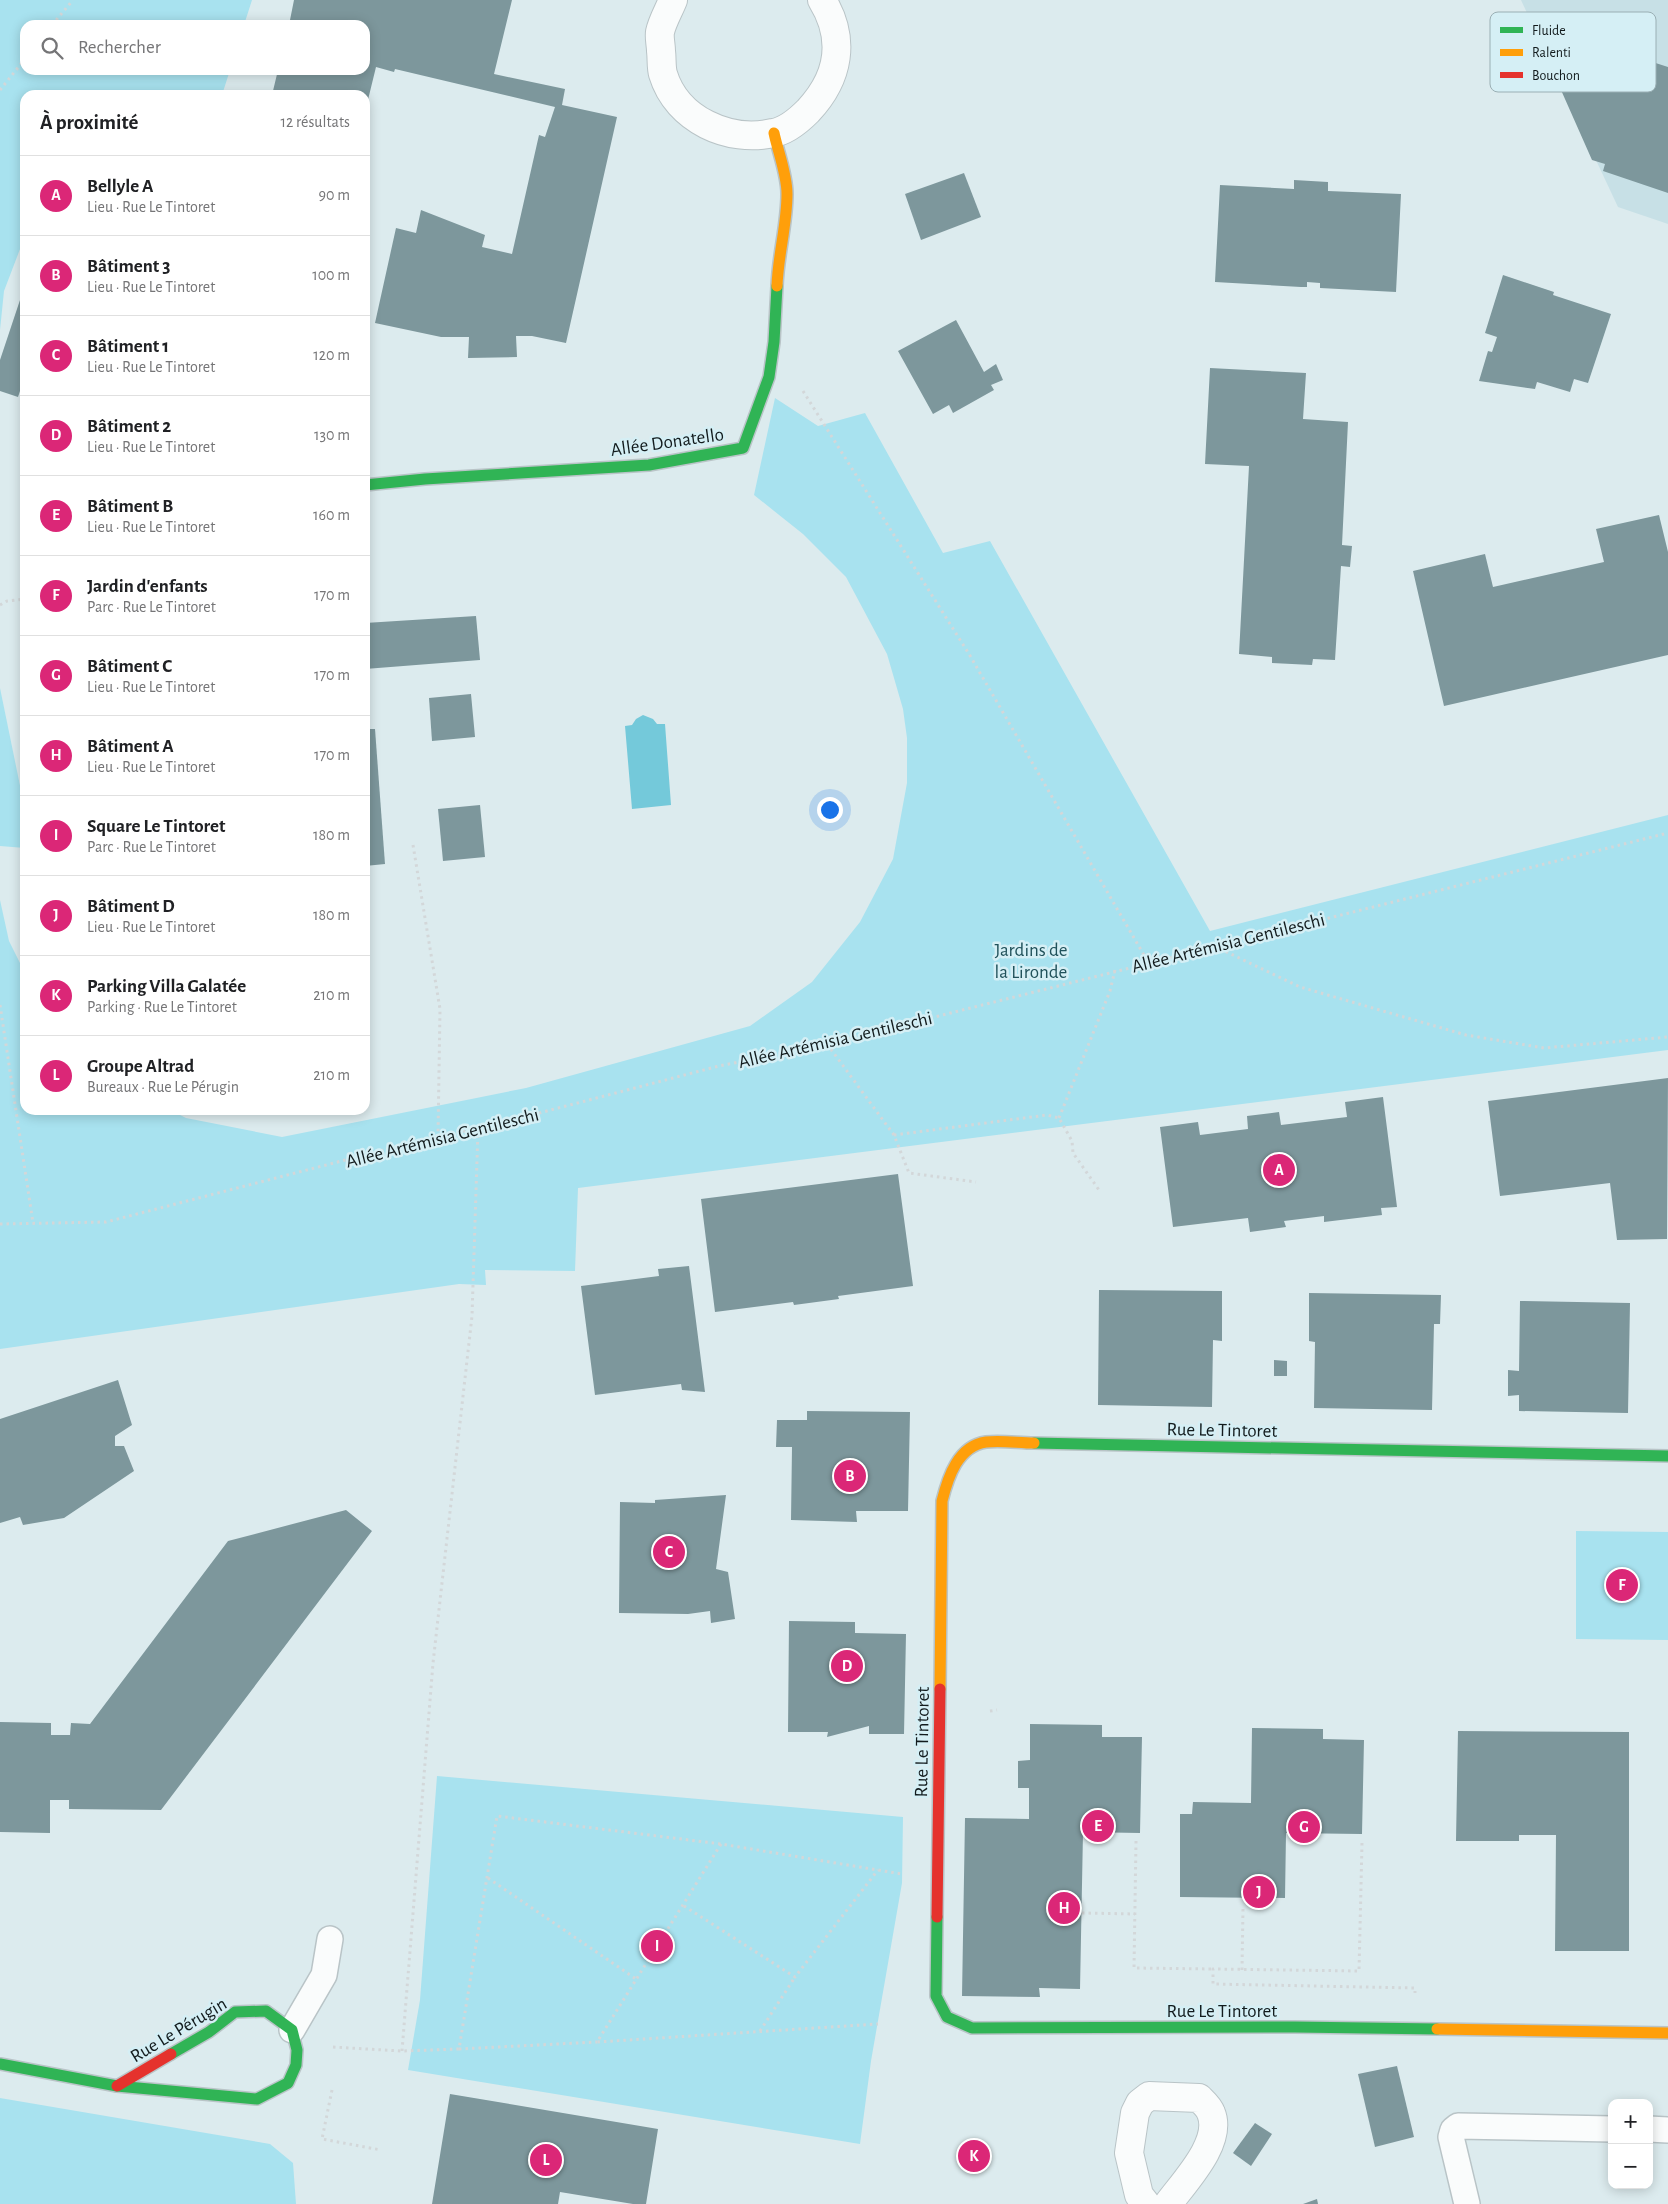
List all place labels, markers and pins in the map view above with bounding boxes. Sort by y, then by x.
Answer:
pin: A [1263,1151,1295,1189]
pin: B [834,1457,866,1495]
pin: C [653,1533,685,1571]
pin: F [1606,1566,1638,1604]
pin: D [831,1647,863,1685]
pin: E [1082,1807,1114,1845]
pin: G [1288,1808,1320,1846]
pin: J [1243,1873,1275,1911]
pin: H [1048,1889,1080,1927]
pin: I [641,1927,673,1965]
pin: K [958,2137,990,2175]
pin: L [530,2141,562,2179]

